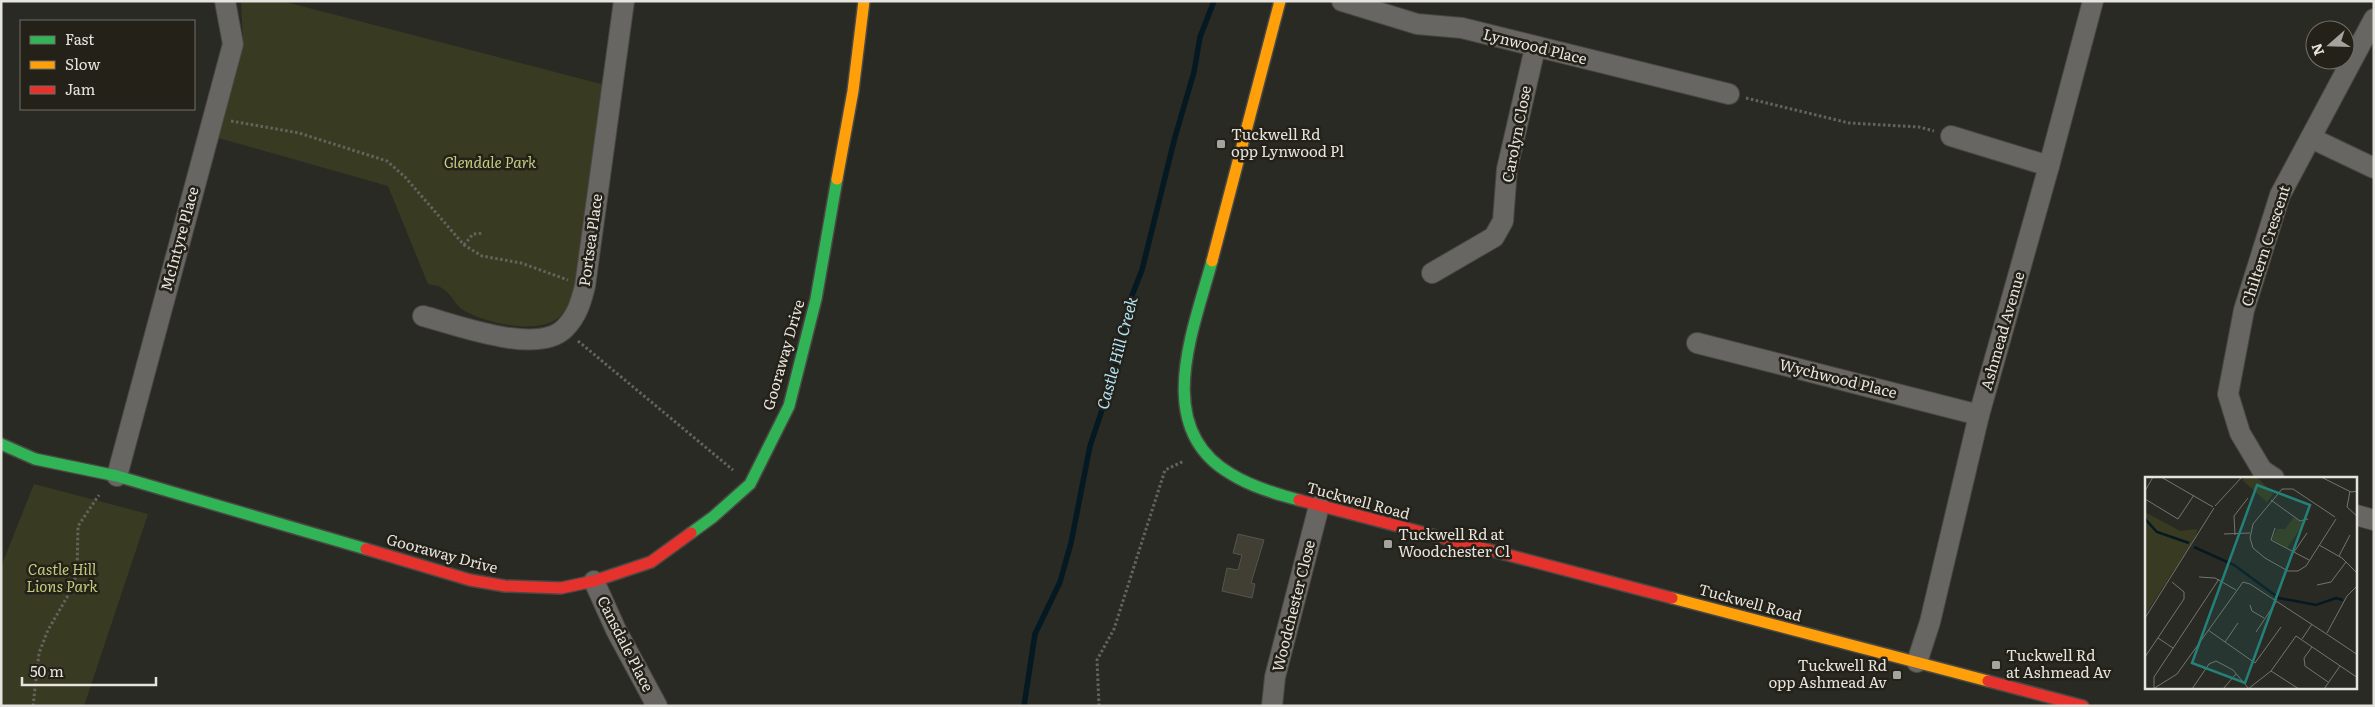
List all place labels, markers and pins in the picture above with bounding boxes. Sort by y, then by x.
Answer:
place label: Tuckwell Rd opp Lynwood Pl [1231,122,1344,162]
marker: Tuckwell Rd opp Lynwood Pl [1215,138,1227,150]
place label: Tuckwell Rd at Woodchester Cl [1398,522,1510,562]
marker: Tuckwell Rd at Woodchester Cl [1382,538,1394,550]
place label: Tuckwell Rd at Ashmead Av [2006,643,2111,683]
place label: Tuckwell Rd opp Ashmead Av [1768,653,1887,693]
marker: Tuckwell Rd at Ashmead Av [1990,659,2002,671]
marker: Tuckwell Rd opp Ashmead Av [1891,669,1903,681]

